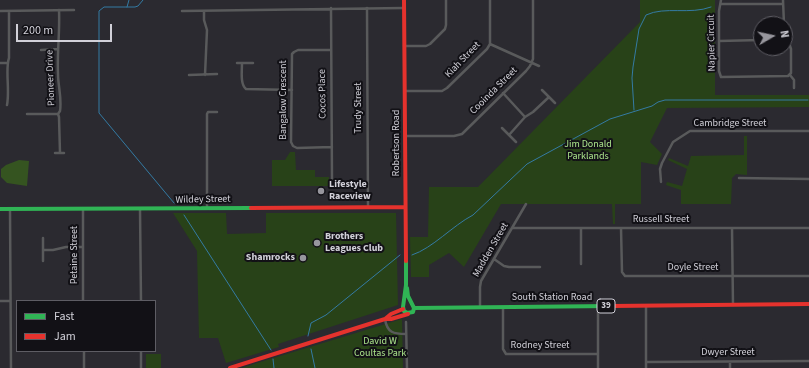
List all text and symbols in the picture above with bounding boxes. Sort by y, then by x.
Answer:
street label: Napier Circuit [706,14,718,72]
scale bar [18,16,114,42]
north arrow [753,16,793,56]
text: 200 m [23,22,53,39]
text: N [776,29,792,39]
street label: Kiah Street [443,39,483,81]
street label: Pioneer Drive [44,50,58,106]
street label: Bangalow Crescent [278,60,290,140]
street label: Cooinda Street [468,65,520,117]
street label: Cocos Place [317,69,329,119]
street label: Trudy Street [353,82,365,134]
street label: Robertson Road [391,110,403,176]
street label: Cambridge Street [694,118,766,130]
park label: Jim Donald Parklands [564,139,612,162]
place label: Lifestyle Raceview [329,179,371,202]
marker: Lifestyle Raceview [316,186,326,196]
street label: Wildey Street [175,194,231,206]
street label: Russell Street [633,214,689,226]
street label: Madden Street [471,221,511,279]
street label: Petaine Street [69,226,81,284]
place label: Brothers Leagues Club [325,231,383,254]
marker: Brothers Leagues Club [312,238,322,248]
place label: Shamrocks [246,252,295,264]
marker: Shamrocks [298,253,308,263]
street label: Doyle Street [668,262,718,274]
street label: South Station Road [512,292,592,304]
road number: 39 [597,299,615,313]
legend [16,300,156,352]
text: Fast [54,308,74,325]
text: Jam [54,328,76,345]
park label: David W Coultas Park [354,336,406,360]
street label: Rodney Street [511,340,569,352]
street label: Dwyer Street [701,347,755,359]

